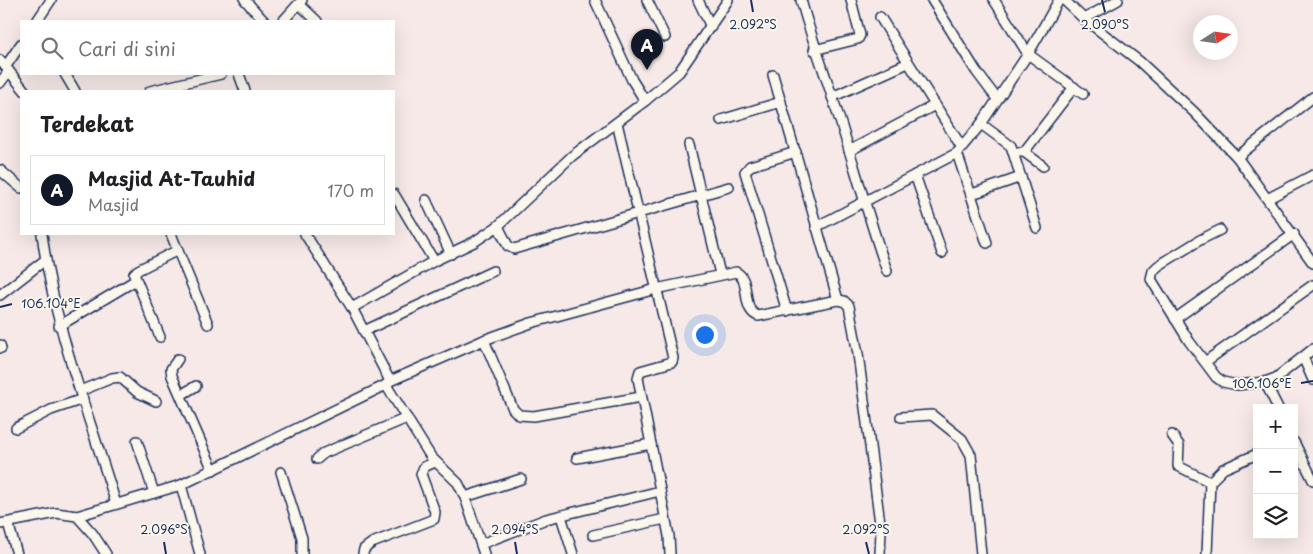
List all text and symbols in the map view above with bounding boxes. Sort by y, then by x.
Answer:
text: 2.092°S [729,15,777,33]
text: 2.090°S [1081,15,1129,33]
north arrow [1193,15,1238,60]
search box [20,20,395,75]
pin: A [631,29,663,70]
icon: search [38,34,66,62]
text: Cari di sini [78,34,176,62]
text: Terdekat [40,107,134,139]
text: Masjid At-Tauhid [88,164,255,192]
text: A [51,178,63,202]
text: 170 m [328,178,374,202]
text: Masjid [88,192,139,216]
text: 106.104°E [21,294,81,312]
your location [692,322,718,348]
text: 106.106°E [1232,374,1292,392]
map controls [1253,404,1298,539]
button: + [1253,404,1298,449]
button: − [1253,449,1298,494]
button: layers [1253,494,1298,539]
text: 2.096°S [140,520,188,538]
text: 2.094°S [491,520,539,538]
text: 2.092°S [842,520,890,538]

